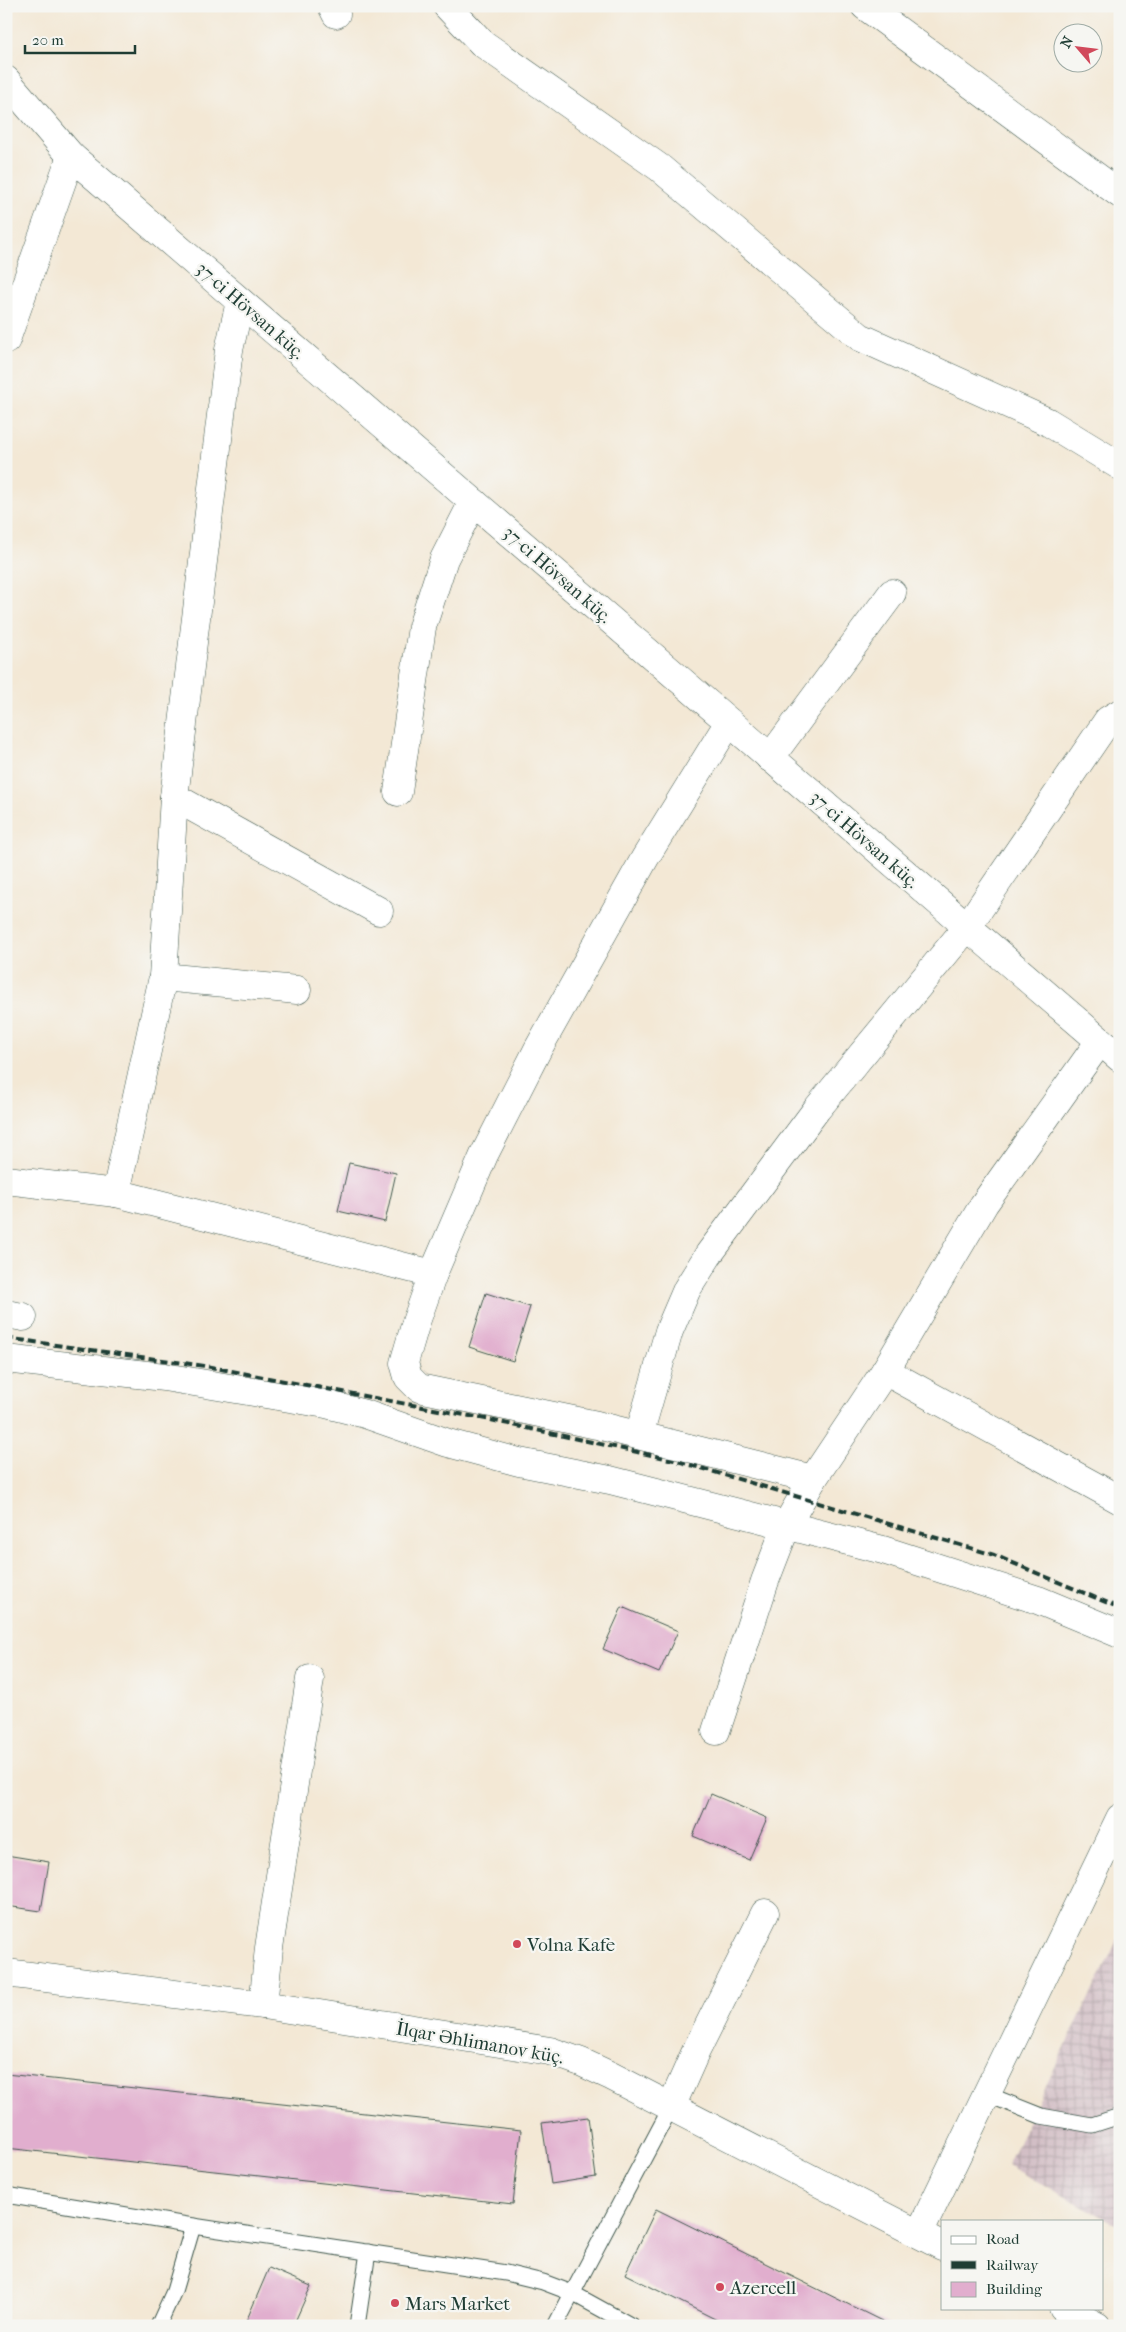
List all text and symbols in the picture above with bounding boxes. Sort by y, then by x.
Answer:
scale bar [25,22,135,54]
north arrow [1054,22,1104,72]
text: 20 m [32,31,64,49]
text: N [1057,33,1077,51]
street label: 37-ci Hövsan küç. [191,258,309,364]
street label: 37-ci Hövsan küç. [498,522,616,628]
street label: 37-ci Hövsan küç. [805,787,923,893]
place label: Volna Kafe [526,1934,615,1956]
marker: Volna Kafe [511,1938,523,1950]
street label: İlqar Əhlimanov küç. [394,2017,565,2069]
legend [941,2220,1104,2310]
text: Road [986,2230,1020,2248]
text: Railway [986,2256,1039,2274]
place label: Azercell [729,2277,796,2299]
text: Building [986,2280,1043,2298]
marker: Azercell [714,2281,726,2293]
place label: Mars Market [405,2293,510,2315]
marker: Mars Market [389,2297,401,2309]

